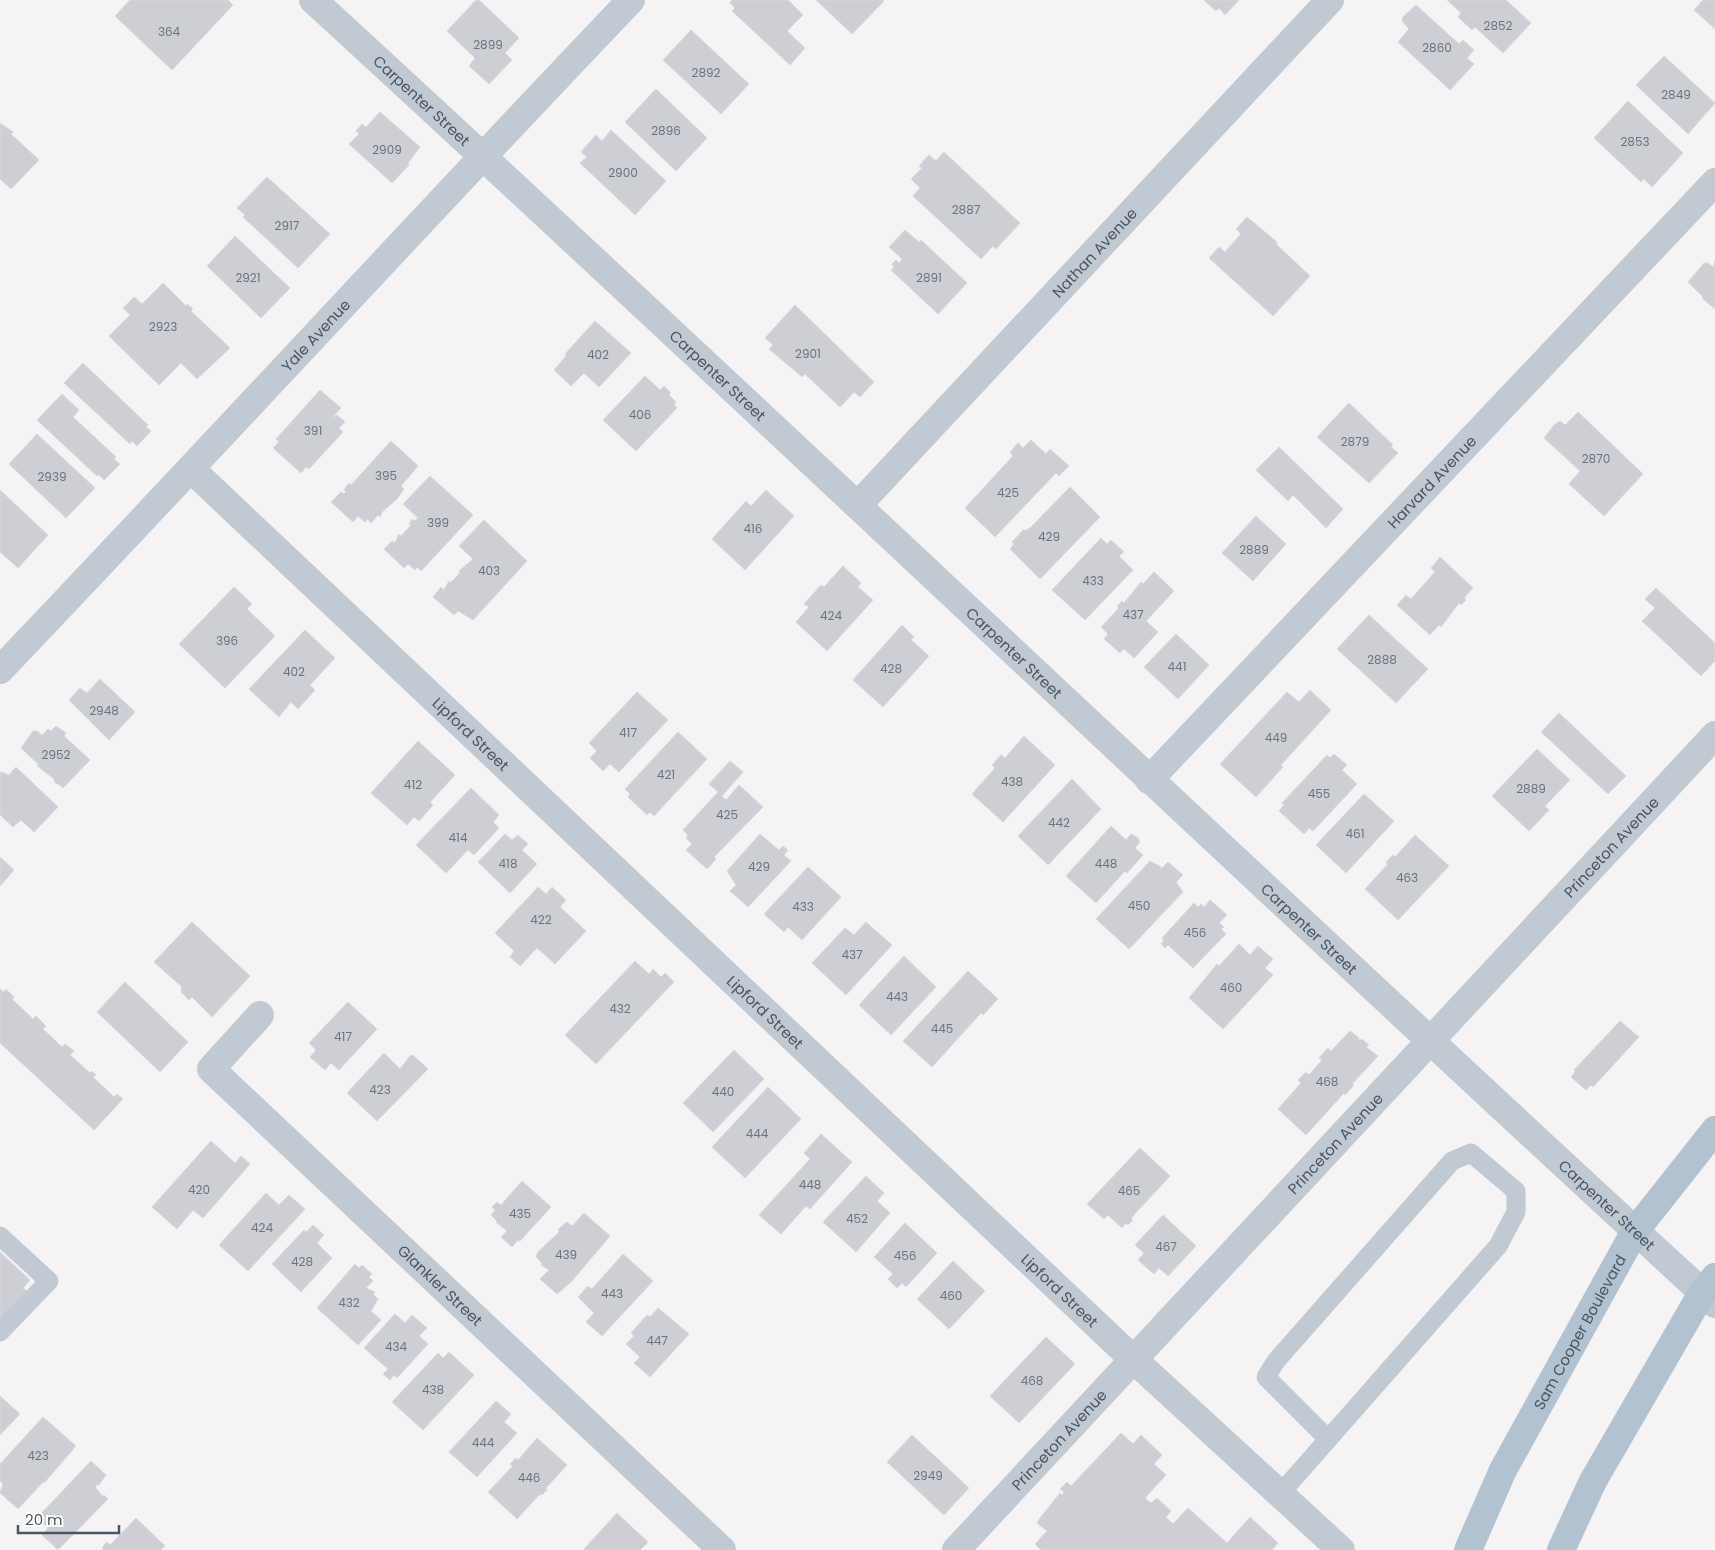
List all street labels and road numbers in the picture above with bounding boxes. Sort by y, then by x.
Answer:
street label: Carpenter Street [369,50,475,150]
street label: Nathan Avenue [1047,203,1142,302]
street label: Yale Avenue [276,294,355,376]
street label: Carpenter Street [665,325,771,425]
street label: Harvard Avenue [1382,430,1481,533]
street label: Carpenter Street [962,602,1067,703]
street label: Lipford Street [428,692,514,775]
street label: Princeton Avenue [1559,792,1663,902]
street label: Carpenter Street [1257,878,1362,979]
street label: Lipford Street [722,970,809,1053]
street label: Princeton Avenue [1283,1088,1387,1198]
street label: Carpenter Street [1554,1155,1660,1255]
street label: Glankler Street [393,1240,487,1330]
street label: Lipford Street [1017,1248,1103,1331]
street label: Sam Cooper Boulevard [1528,1251,1630,1413]
street label: Princeton Avenue [1007,1384,1111,1495]

